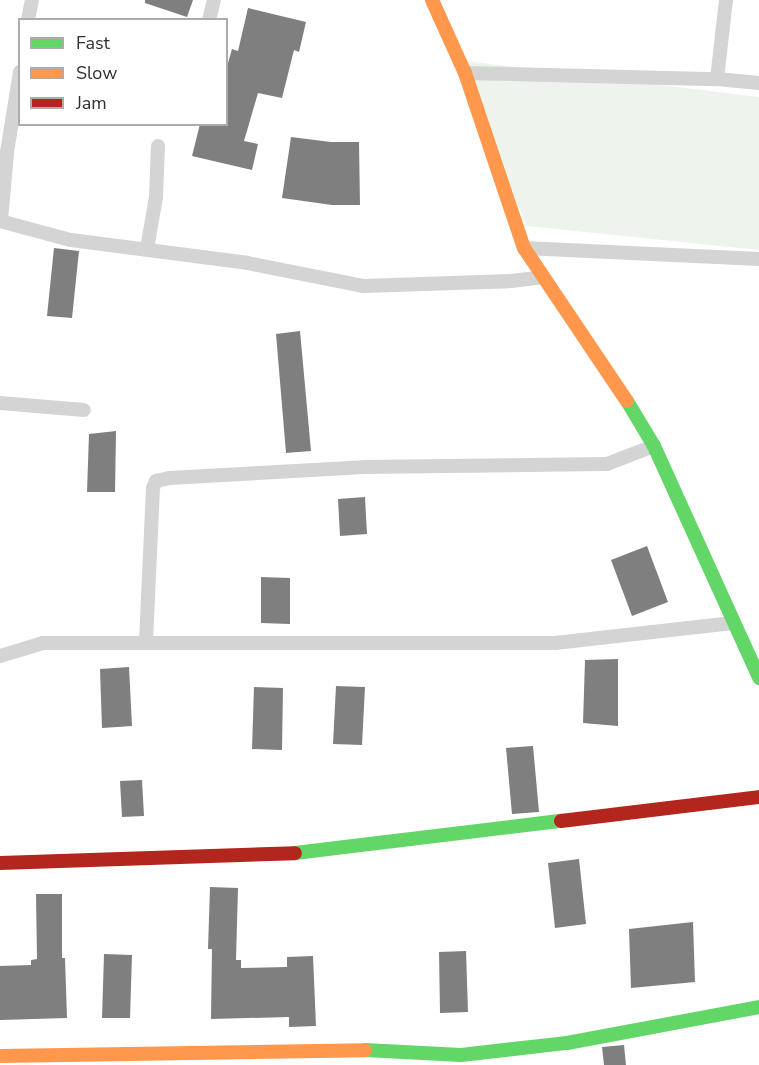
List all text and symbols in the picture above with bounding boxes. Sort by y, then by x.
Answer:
legend [18,18,228,126]
text: Fast [76,31,110,55]
text: Slow [76,61,117,85]
text: Jam [76,91,107,115]

